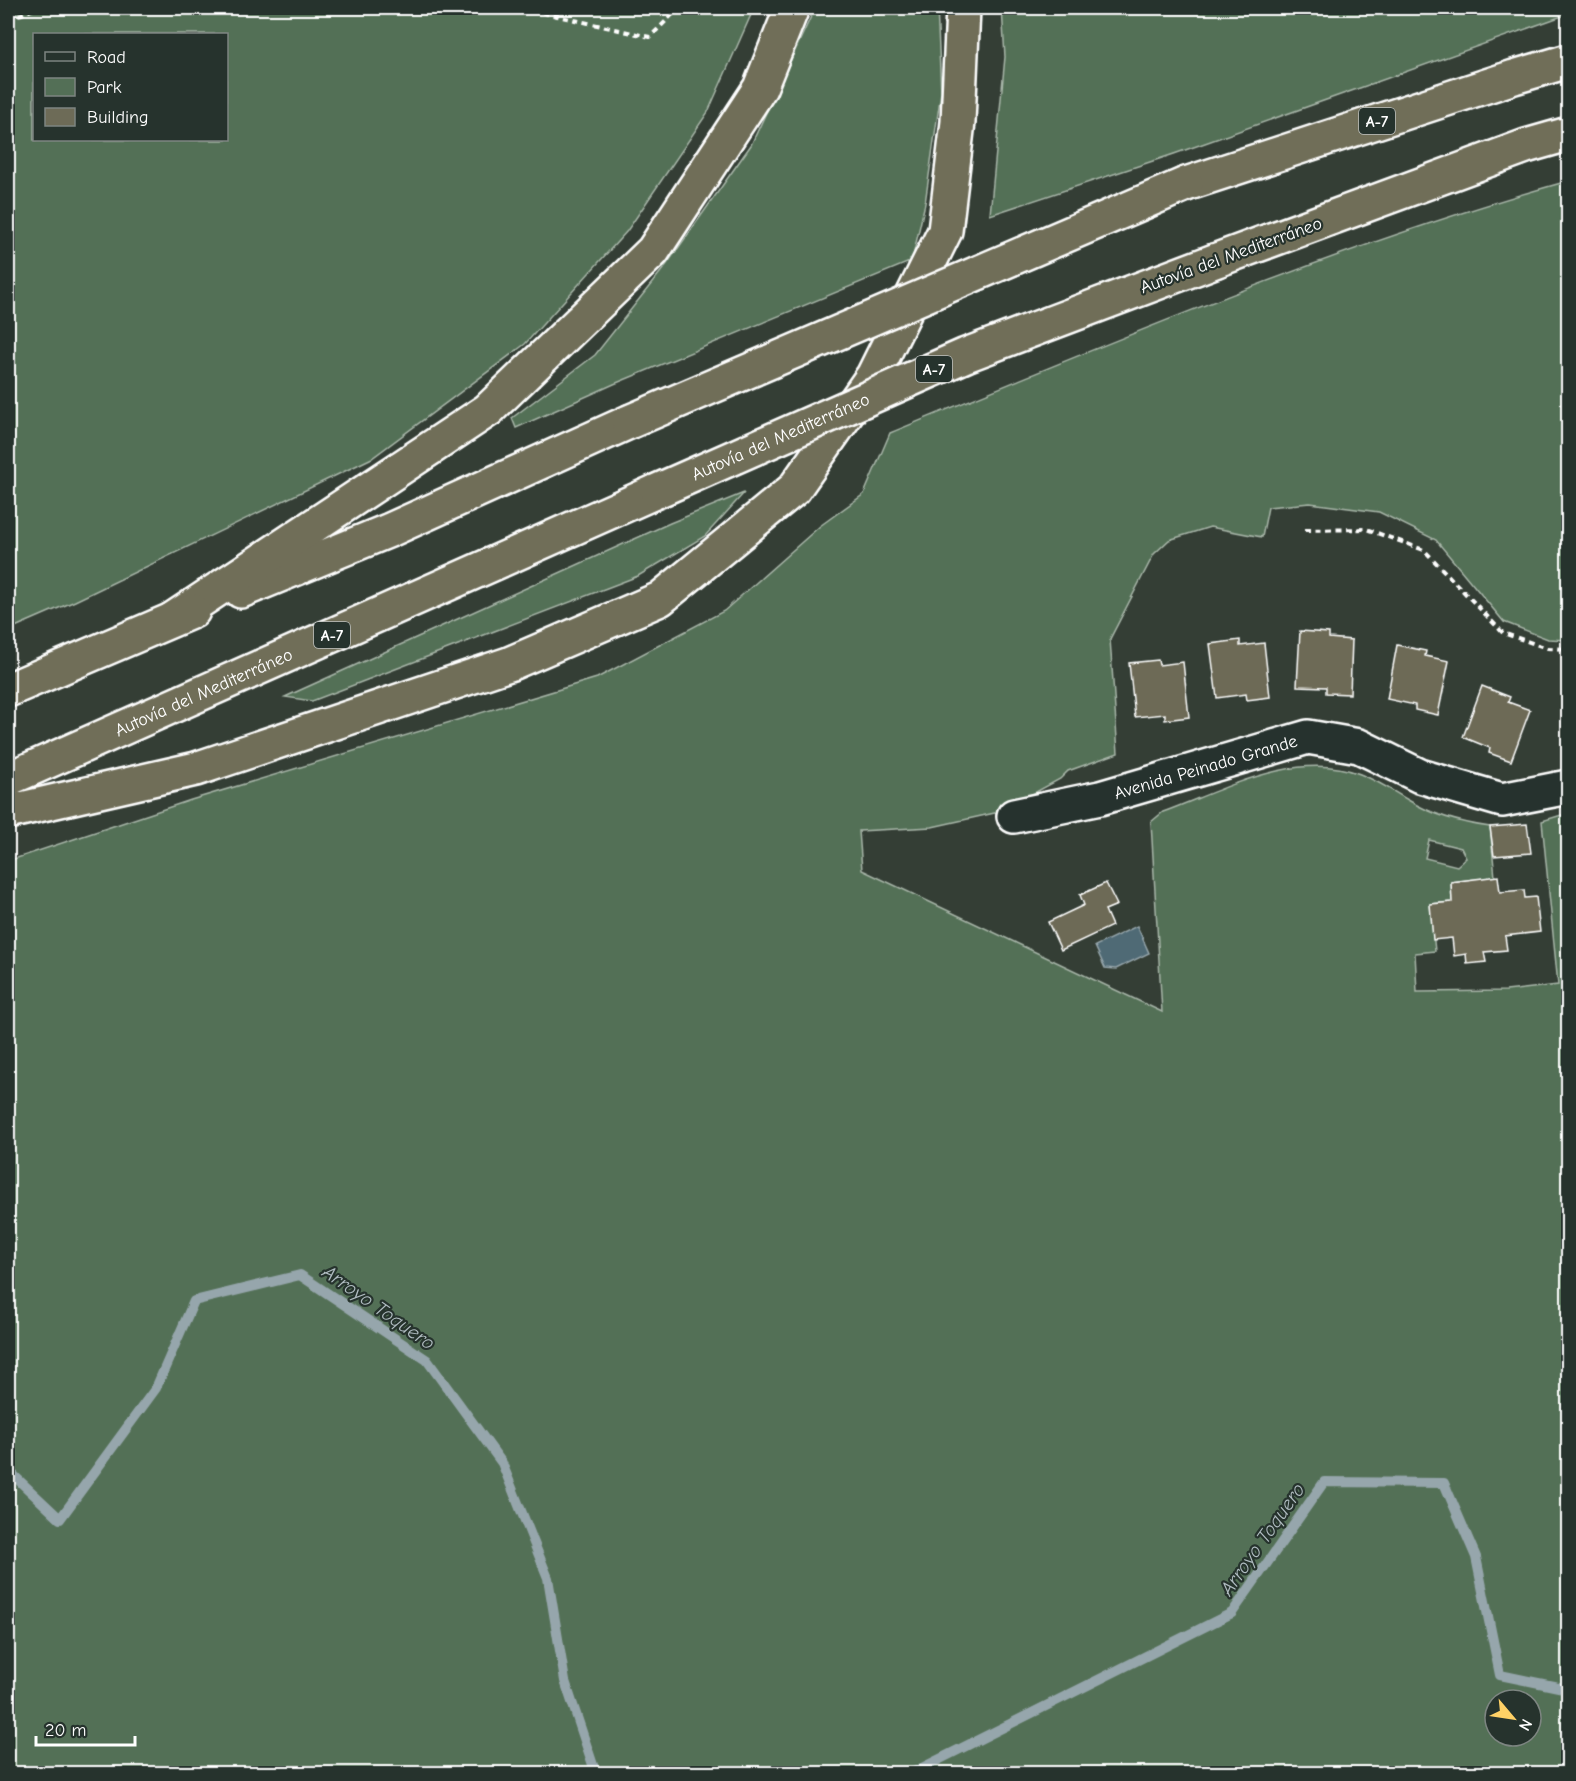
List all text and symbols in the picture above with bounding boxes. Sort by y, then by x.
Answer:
legend [33,33,228,141]
text: Road [87,47,126,68]
text: Park [87,77,122,98]
text: Building [87,107,149,128]
road number: A-7 [1359,108,1395,134]
street label: Autovía del Mediterráneo [1137,213,1325,298]
road number: A-7 [916,356,952,382]
street label: Autovía del Mediterráneo [689,389,873,485]
road number: A-7 [314,622,350,648]
street label: Autovía del Mediterráneo [112,644,296,741]
street label: Avenida Peinado Grande [1112,731,1300,804]
water label: Arroyo Toquero [317,1260,439,1355]
water label: Arroyo Toquero [1215,1479,1310,1601]
north arrow [1483,1688,1543,1748]
scale bar [36,1709,135,1747]
text: N [1515,1716,1536,1734]
text: 20 m [45,1720,86,1741]

